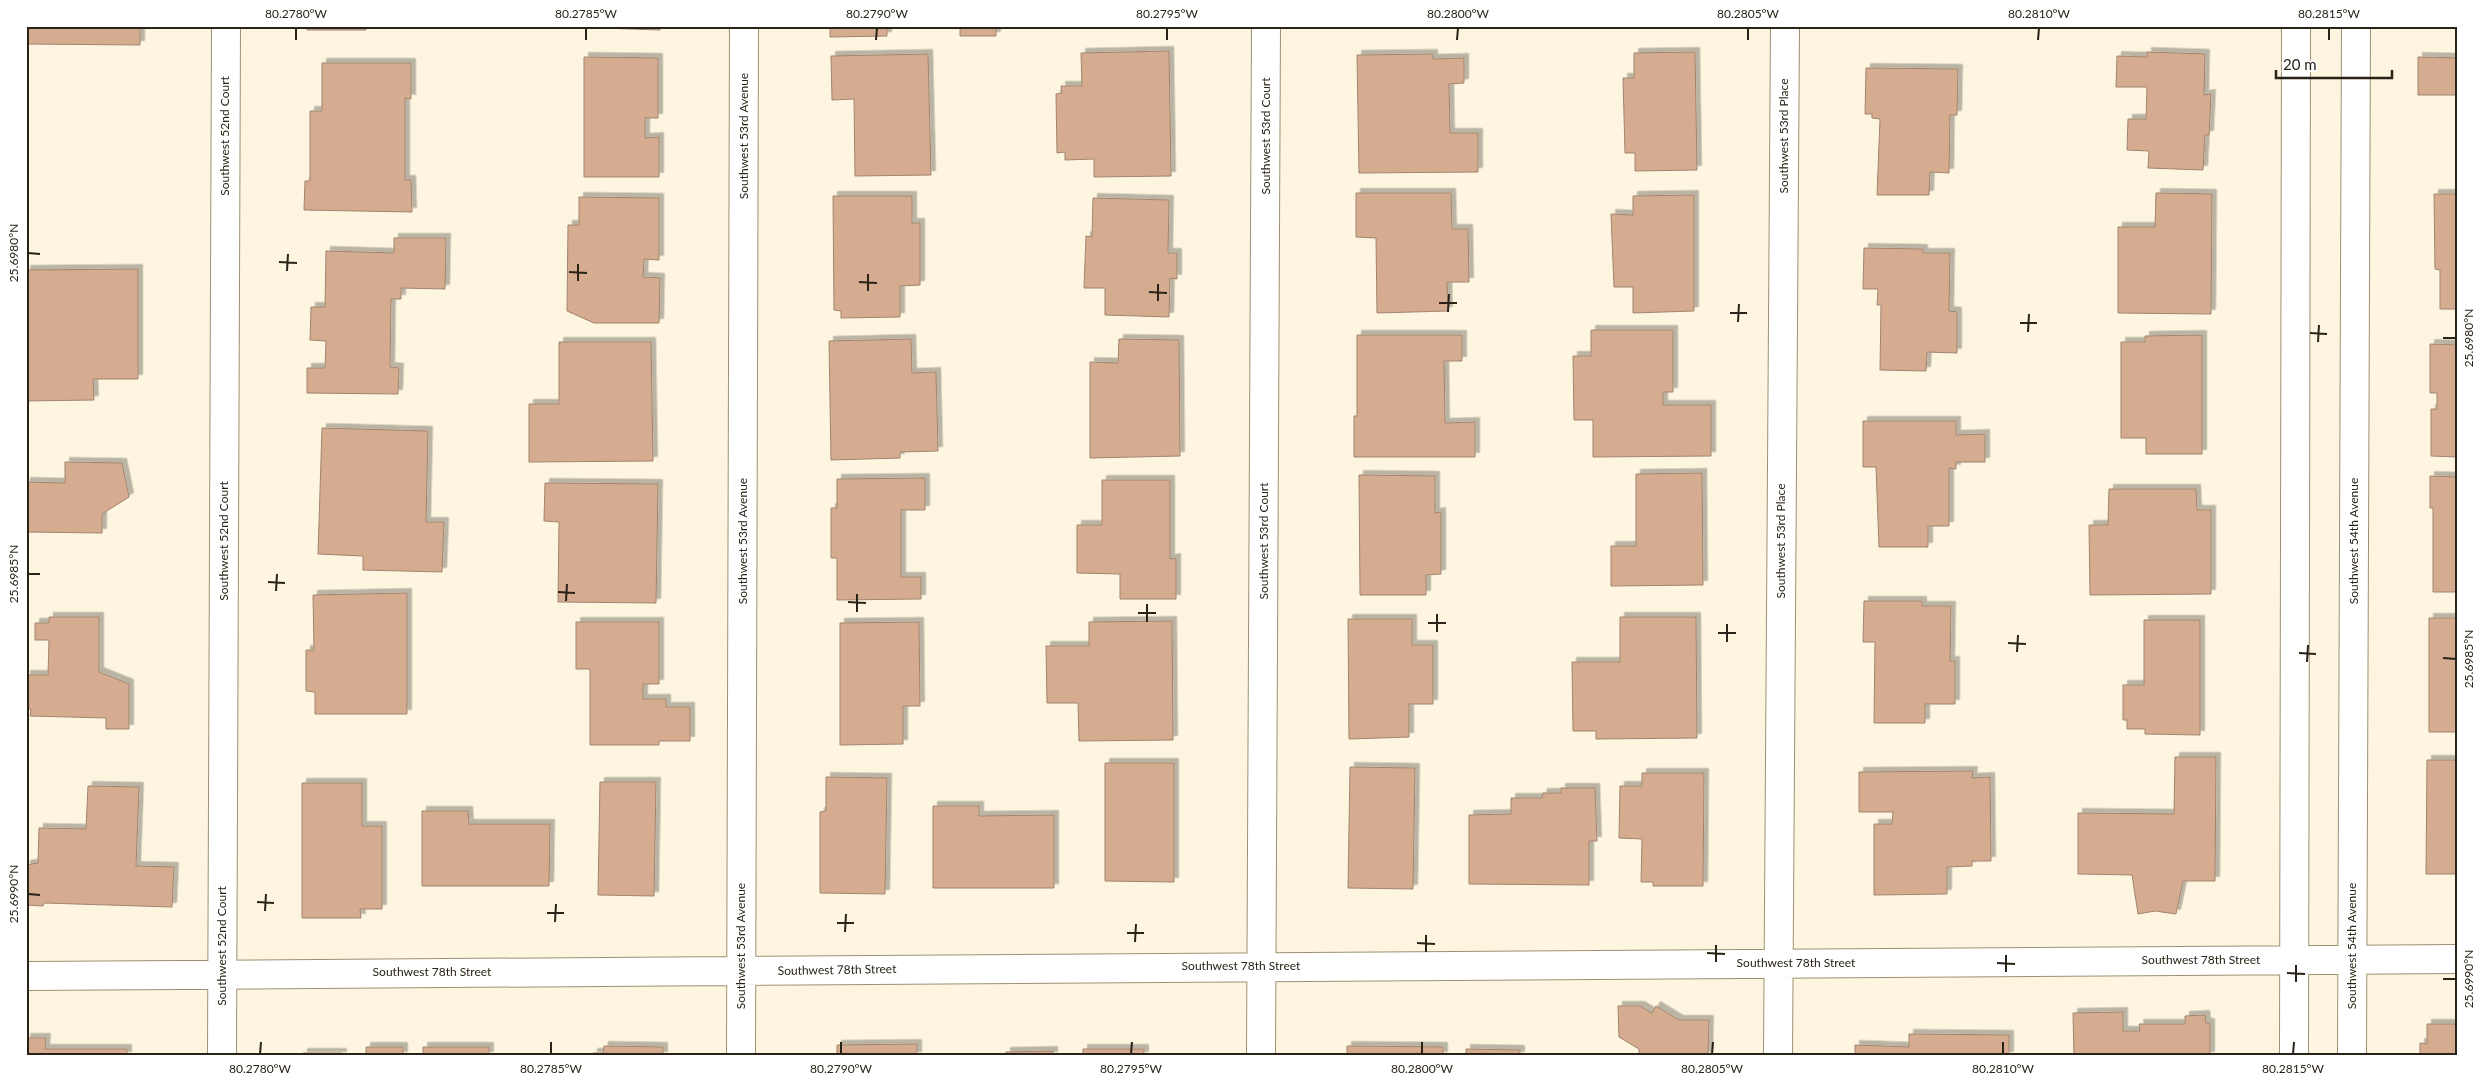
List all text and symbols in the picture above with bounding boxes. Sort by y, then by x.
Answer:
text: 80.2780°W [265,6,328,21]
text: 80.2785°W [555,6,618,21]
text: 80.2790°W [846,6,909,21]
text: 80.2795°W [1136,6,1199,21]
text: 80.2800°W [1427,6,1490,21]
text: 80.2805°W [1717,6,1780,21]
text: 80.2810°W [2008,6,2071,21]
text: 80.2815°W [2298,6,2361,21]
scale bar [2276,48,2392,80]
text: 20 m [2283,55,2317,73]
street label: Southwest 53rd Avenue [736,73,751,199]
street label: Southwest 52nd Court [217,75,232,196]
street label: Southwest 53rd Court [1258,77,1273,195]
street label: Southwest 53rd Place [1776,79,1791,193]
text: 25.6980°N [6,224,21,282]
text: 25.6980°N [2461,309,2476,367]
street label: Southwest 53rd Avenue [735,478,750,604]
street label: Southwest 54th Avenue [2346,478,2361,604]
street label: Southwest 52nd Court [216,480,231,601]
street label: Southwest 53rd Court [1256,482,1271,600]
street label: Southwest 53rd Place [1773,484,1788,598]
text: 25.6985°N [6,545,21,603]
text: 25.6985°N [2461,630,2476,688]
text: 25.6990°N [6,865,21,923]
street label: Southwest 53rd Avenue [733,883,748,1009]
street label: Southwest 54th Avenue [2344,883,2359,1009]
street label: Southwest 52nd Court [214,885,229,1006]
text: 25.6990°N [2461,950,2476,1008]
street label: Southwest 78th Street [2142,952,2261,967]
street label: Southwest 78th Street [1737,955,1856,970]
street label: Southwest 78th Street [1182,958,1301,973]
street label: Southwest 78th Street [777,961,897,978]
street label: Southwest 78th Street [373,964,492,979]
text: 80.2780°W [229,1061,292,1076]
text: 80.2785°W [520,1061,583,1076]
text: 80.2790°W [810,1061,873,1076]
text: 80.2795°W [1100,1061,1163,1076]
text: 80.2800°W [1391,1061,1454,1076]
text: 80.2805°W [1681,1061,1744,1076]
text: 80.2810°W [1972,1061,2035,1076]
text: 80.2815°W [2262,1061,2325,1076]

